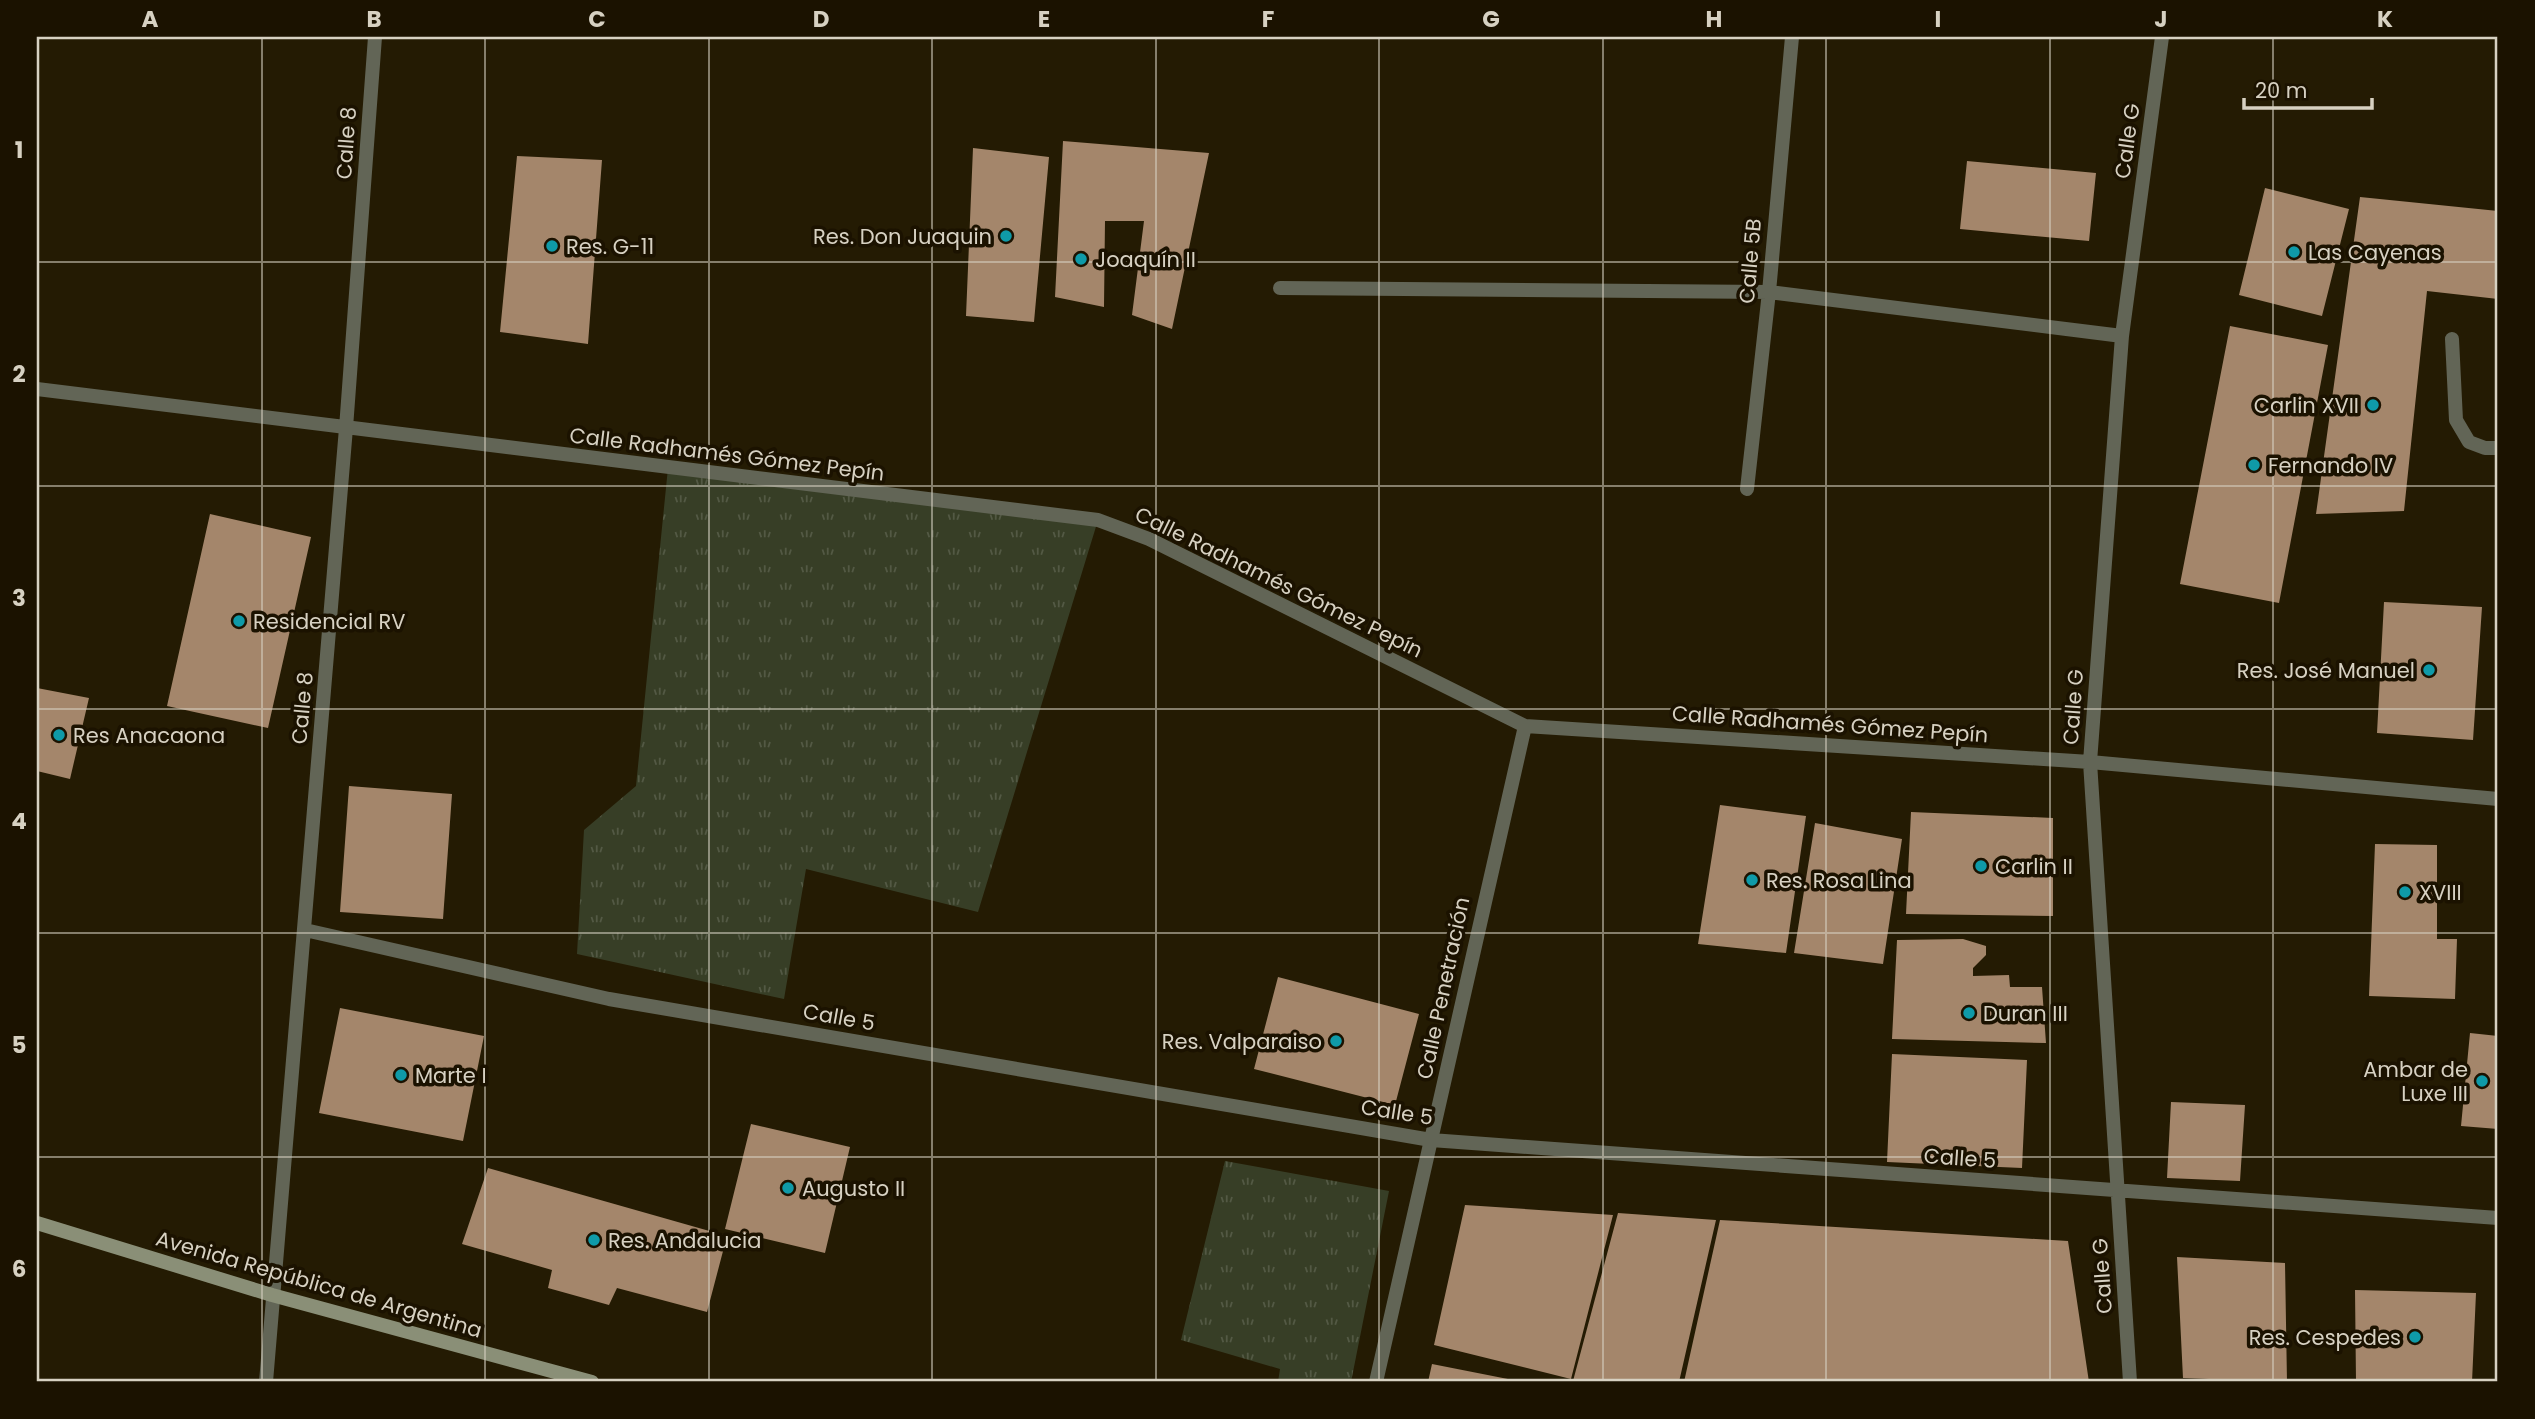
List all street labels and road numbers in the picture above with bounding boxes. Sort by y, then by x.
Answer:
street label: Calle G [2107,101,2147,181]
street label: Calle 8 [329,106,363,180]
street label: Calle 5B [1732,217,1768,305]
street label: Calle Radhamés Gómez Pepín [568,420,886,488]
street label: Calle Radhamés Gómez Pepín [1130,499,1428,665]
street label: Calle G [2056,668,2090,746]
street label: Calle 8 [284,671,320,745]
street label: Calle Radhamés Gómez Pepín [1671,698,1989,750]
street label: Calle Penetración [1410,894,1476,1082]
street label: Calle 5 [801,996,877,1038]
street label: Calle 5 [1359,1092,1435,1132]
street label: Calle 5 [1923,1141,1997,1175]
street label: Avenida República de Argentina [153,1223,485,1345]
street label: Calle G [2085,1237,2119,1315]

